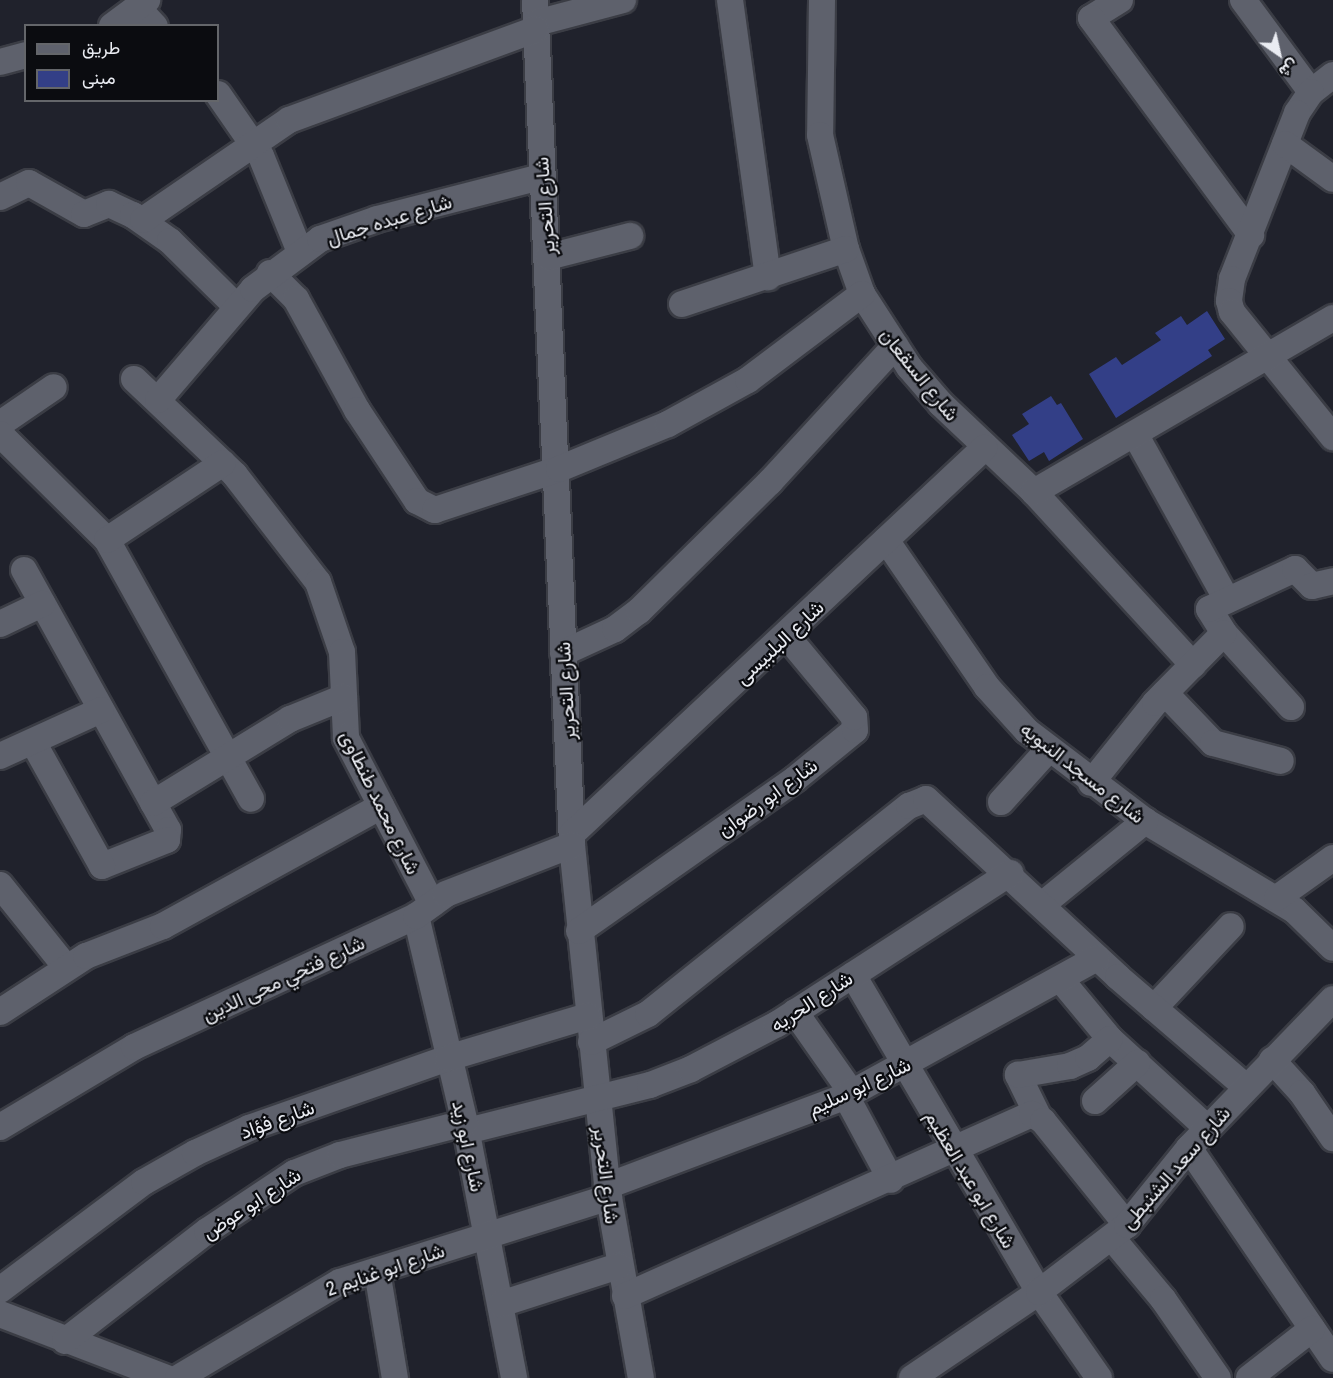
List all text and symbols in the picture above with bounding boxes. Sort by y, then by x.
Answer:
legend [24,24,219,102]
north arrow [1249,24,1309,84]
text: طريق [82,35,120,60]
text: ش [1275,54,1303,83]
text: مبنى [82,65,116,90]
street label: شارع التحرير [529,156,559,256]
street label: شارع عبده جمال [324,189,454,249]
street label: شارع السقعان [875,323,965,425]
street label: شارع البلبيسى [730,595,828,689]
street label: شارع التحرير [550,641,580,741]
street label: شارع مسجد النبويه [1016,716,1150,828]
street label: شارع محمد طنطاوى [336,726,426,878]
street label: شارع ابو رضوان [712,753,822,841]
street label: شارع فتحي محى الدين [198,930,368,1026]
street label: شارع الحريه [765,966,857,1036]
street label: شارع ابو سليم [804,1052,914,1120]
street label: شارع فؤاد [237,1095,317,1143]
street label: شارع ابو زيد [448,1098,490,1194]
street label: شارع سعد الشنبطى [1115,1101,1235,1233]
street label: شارع ابو عبد العظيم [920,1106,1022,1252]
street label: شارع التحرير [589,1125,625,1225]
street label: شارع ابو عوض [197,1162,305,1244]
street label: شارع ابو غنايم 2 [323,1238,447,1300]

